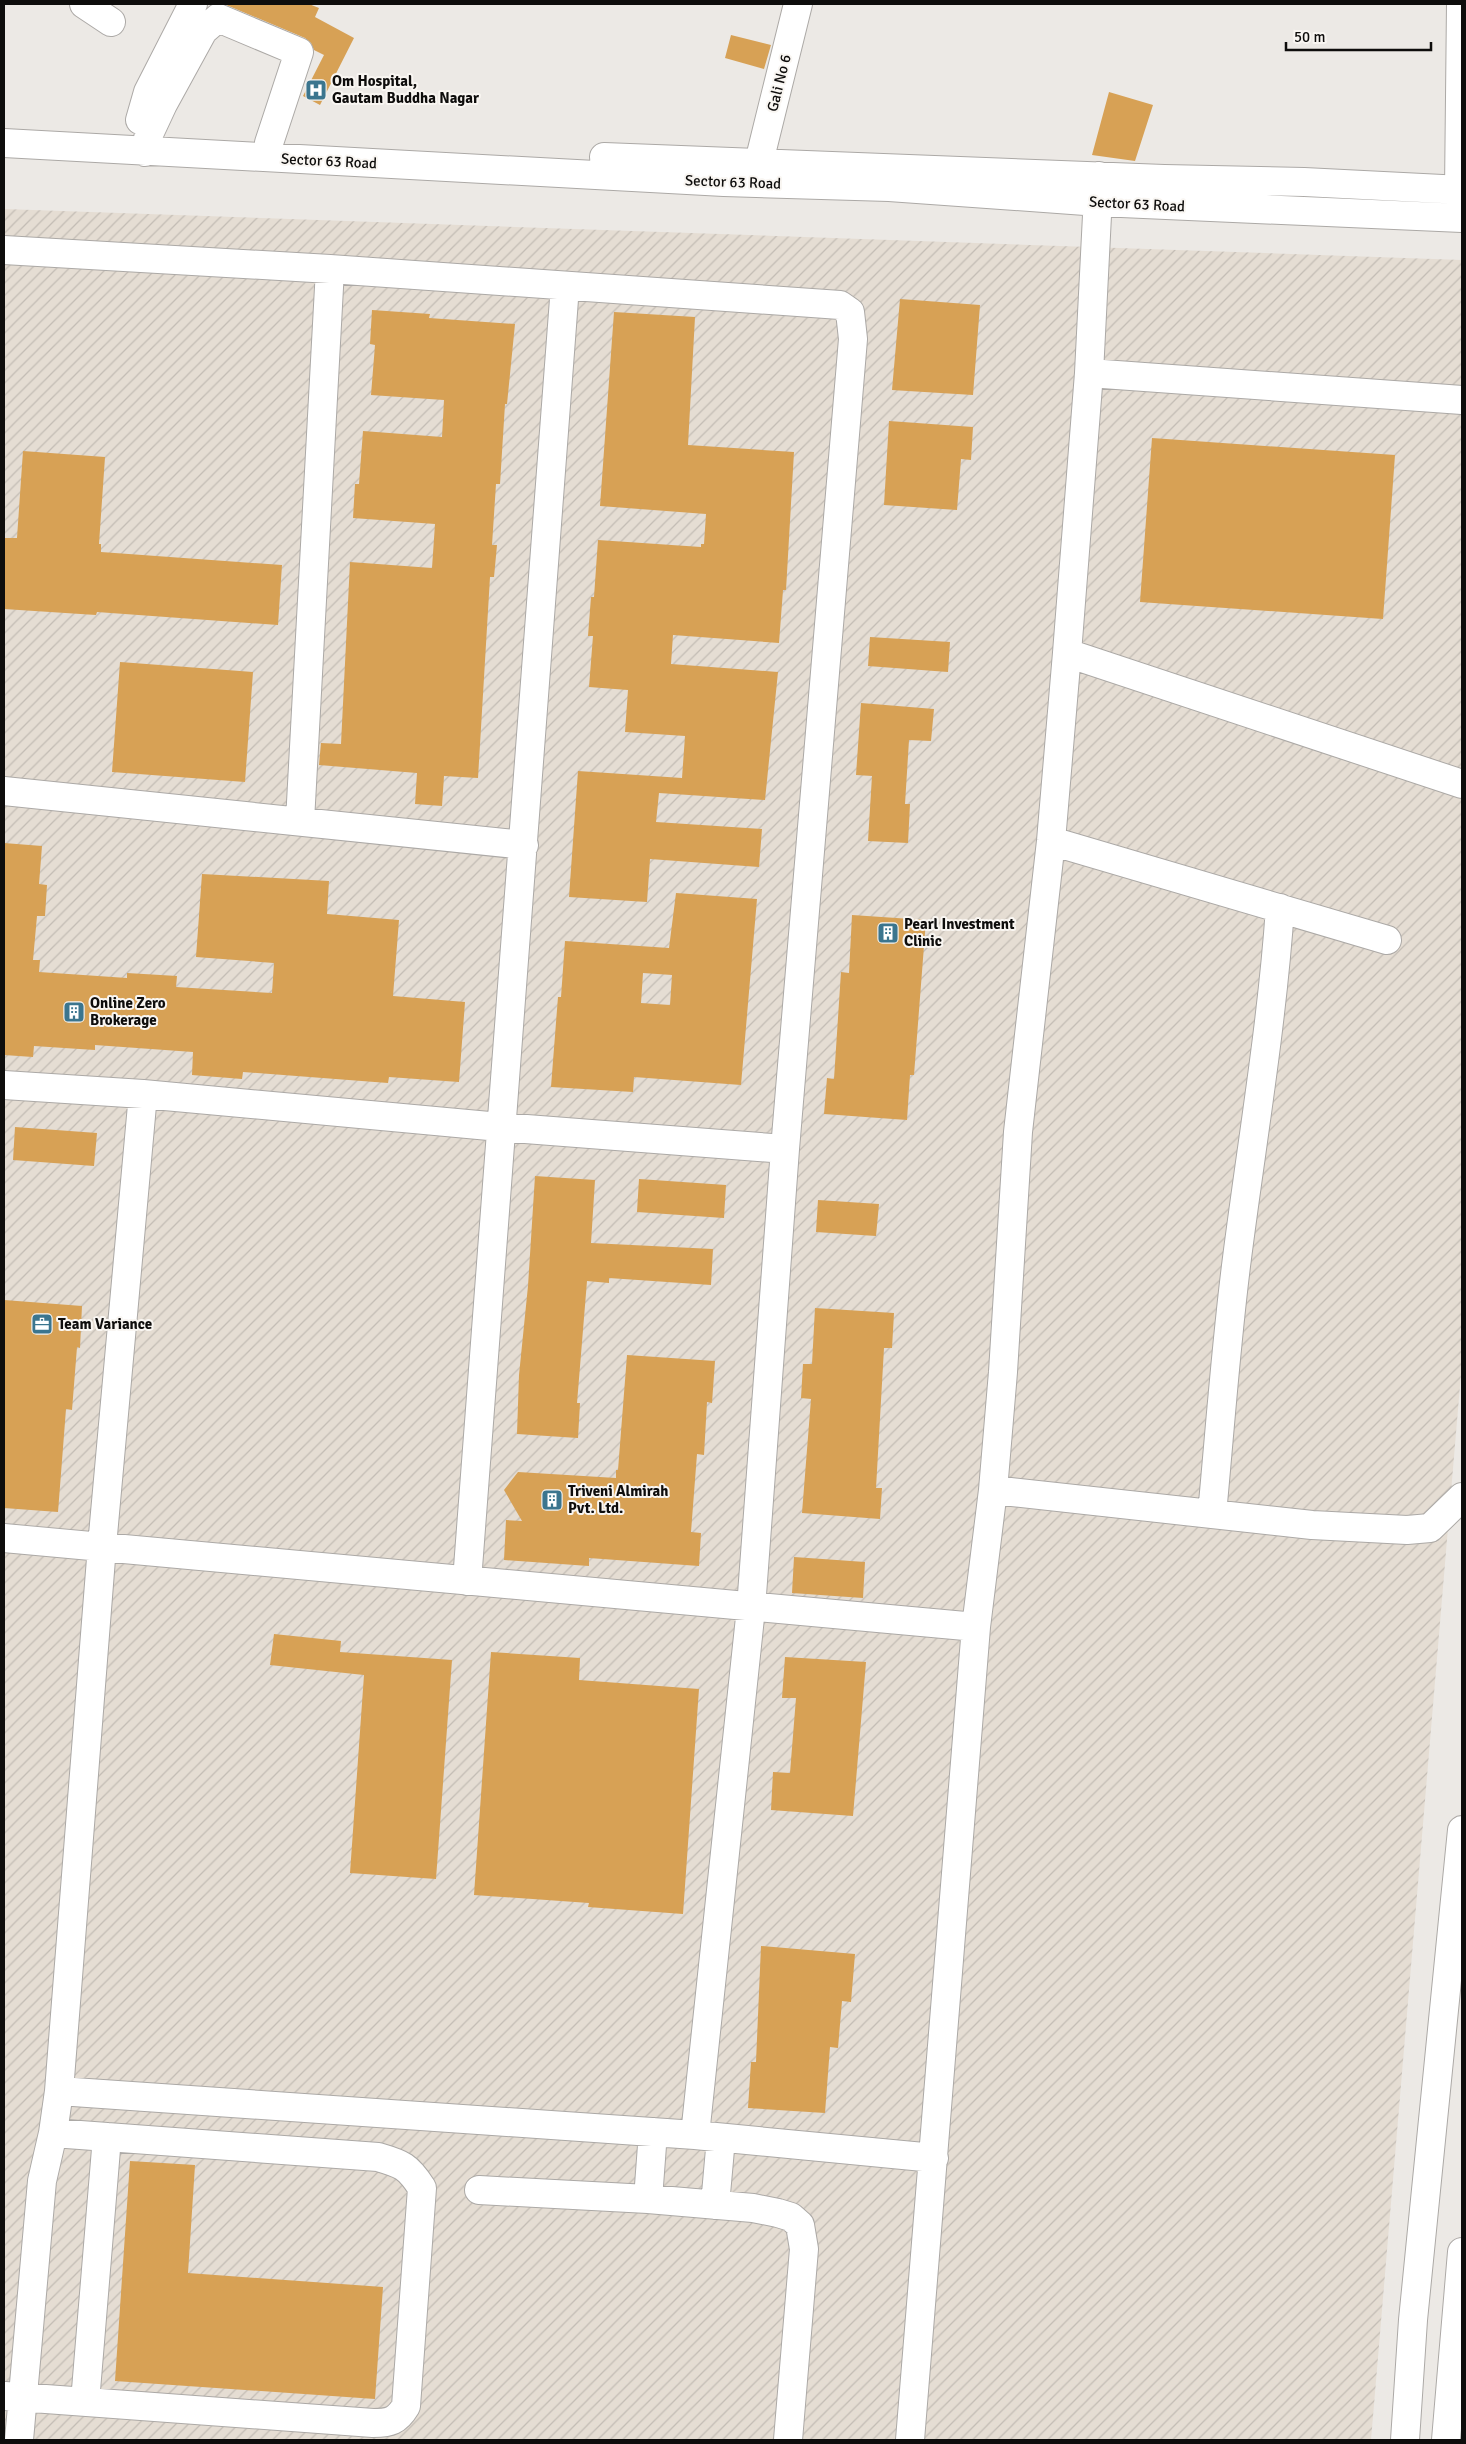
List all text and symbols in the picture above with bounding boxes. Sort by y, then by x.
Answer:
scale bar [1286,20,1431,52]
text: 50 m [1294,28,1325,46]
street label: Gali No 6 [763,53,795,113]
place label: Om Hospital, Gautam Buddha Nagar [332,72,479,107]
hospital icon: Om Hospital, Gautam Buddha Nagar [304,78,328,102]
street label: Sector 63 Road [280,149,378,173]
street label: Sector 63 Road [685,171,781,193]
street label: Sector 63 Road [1088,192,1186,216]
place label: Pearl Investment Clinic [904,915,1015,950]
building icon: Pearl Investment Clinic [876,921,900,945]
place label: Online Zero Brokerage [90,994,166,1029]
building icon: Online Zero Brokerage [62,1000,86,1024]
office icon: Team Variance [30,1312,54,1336]
place label: Team Variance [58,1315,152,1333]
place label: Triveni Almirah Pvt. Ltd. [568,1482,668,1517]
building icon: Triveni Almirah Pvt. Ltd. [540,1488,564,1512]

